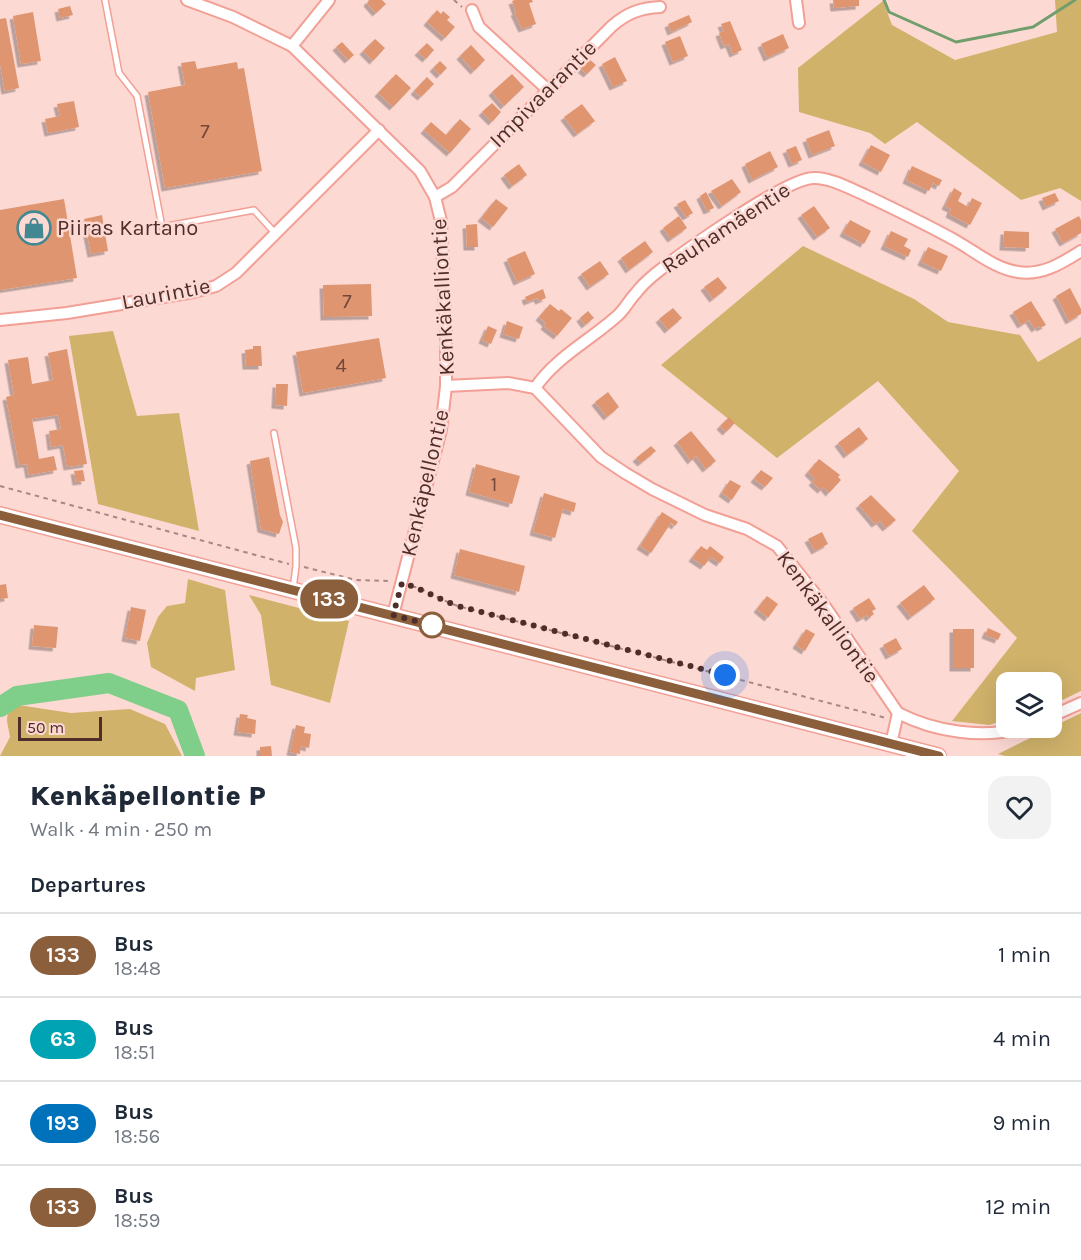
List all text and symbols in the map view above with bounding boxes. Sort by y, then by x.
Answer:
street label: Impivaarantie [484,35,602,153]
house number: 7 [200,120,210,143]
street label: Rauhamäentie [657,177,795,279]
shop icon: Piiras Kartano [16,210,52,246]
place label: Piiras Kartano [57,215,198,241]
street label: Kenkäkalliontie [426,218,460,376]
street label: Laurintie [120,273,212,315]
house number: 7 [342,290,352,313]
house number: 4 [335,354,347,377]
street label: Kenkäpellontie [395,407,455,559]
house number: 1 [491,473,497,496]
street label: Kenkäkalliontie [771,546,885,688]
line badge: 133 [294,580,364,618]
text: 133 [312,587,346,611]
unlabelled marker [419,612,445,638]
your location [710,660,740,690]
map controls [996,672,1062,738]
button: layers [996,672,1062,738]
scale bar [18,714,102,742]
text: 50 m [27,718,64,737]
button: heart [988,776,1051,839]
text: Kenkäpellontie P [30,779,265,812]
text: Walk · 4 min · 250 m [30,818,212,841]
text: Departures [30,872,146,898]
text: Bus [114,931,154,957]
text: 1 min [998,942,1051,968]
text: 133 [46,943,80,967]
text: 18:48 [114,957,161,980]
text: Bus [114,1015,154,1041]
text: 4 min [993,1026,1051,1052]
text: 63 [50,1027,76,1051]
text: 18:51 [114,1041,155,1064]
text: Bus [114,1099,154,1125]
text: 9 min [993,1110,1051,1136]
text: 193 [46,1111,80,1135]
text: 18:56 [114,1125,160,1148]
text: Bus [114,1183,154,1209]
text: 12 min [985,1194,1051,1220]
text: 133 [46,1195,80,1219]
text: 18:59 [114,1209,160,1232]

